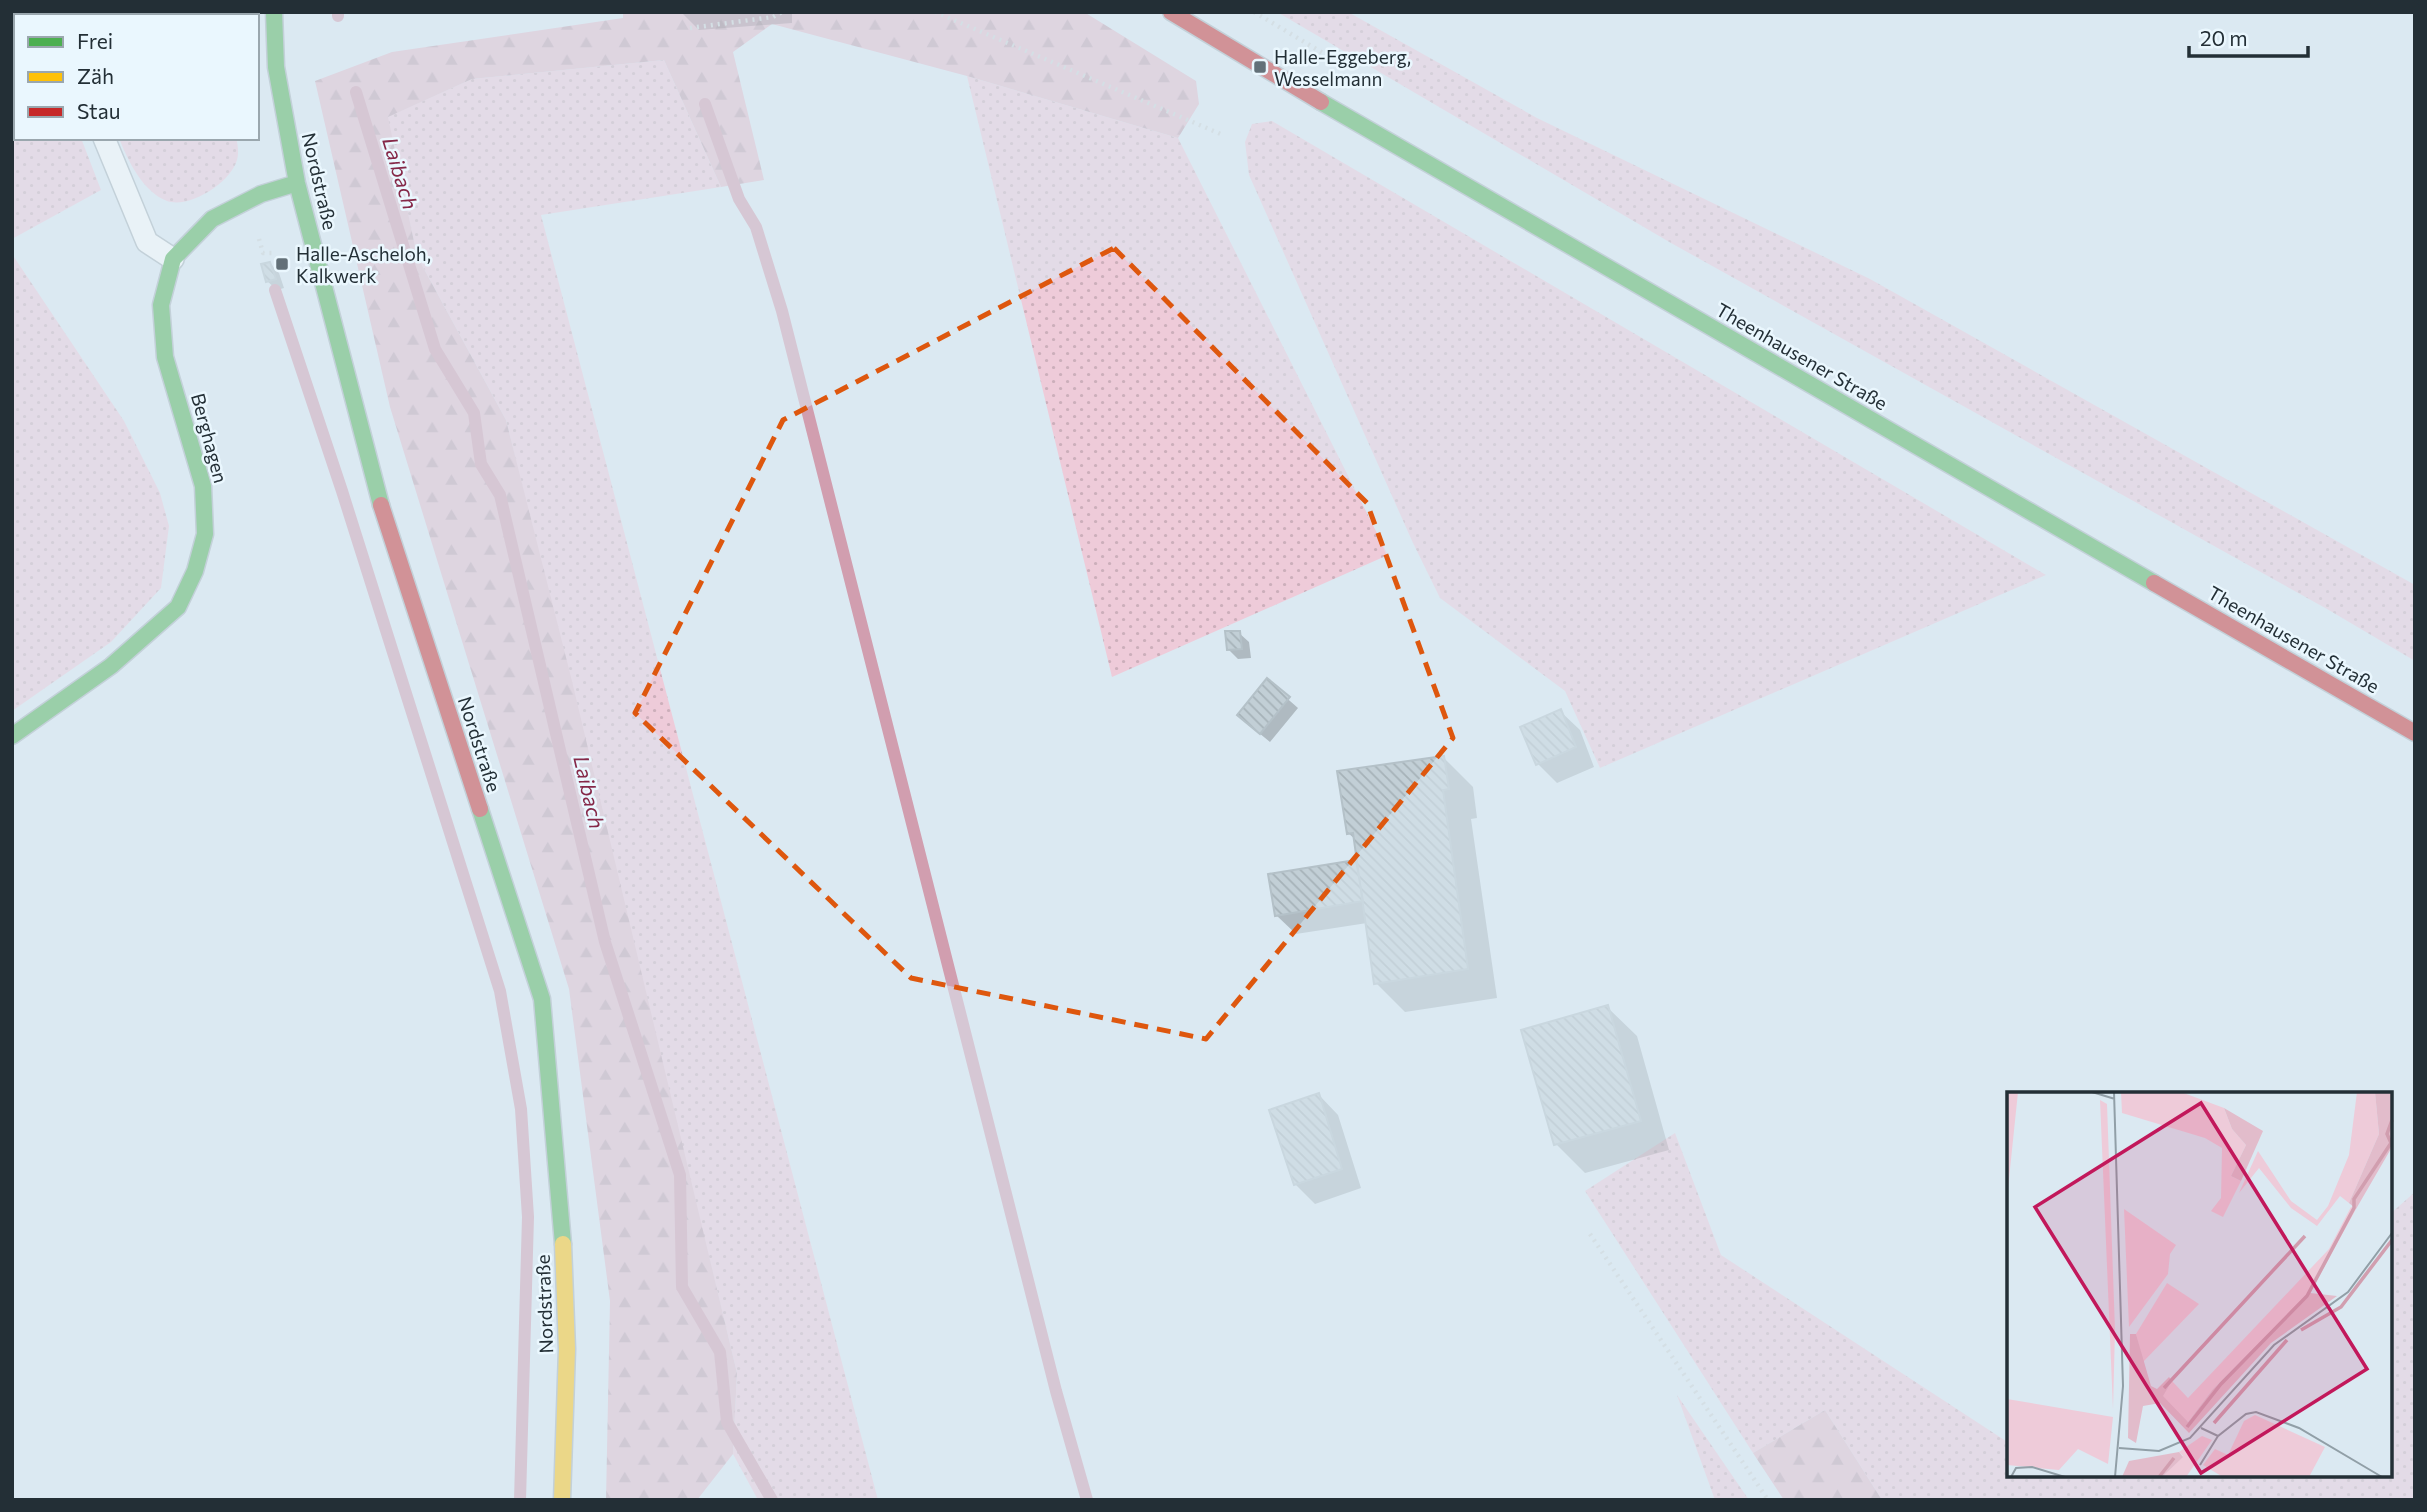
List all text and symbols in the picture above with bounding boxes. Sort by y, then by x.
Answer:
legend [14,14,259,140]
scale bar [2189,14,2308,58]
text: 20 m [2200,25,2248,50]
text: Frei [77,28,113,53]
place label: Halle-Eggeberg, Wesselmann [1274,45,1411,90]
marker: Halle-Eggeberg, Wesselmann [1252,59,1268,75]
text: Zäh [77,63,114,88]
text: Stau [77,98,120,123]
street label: Nordstraße [298,130,342,232]
water label: Laibach [378,134,424,212]
place label: Halle-Ascheloh, Kalkwerk [296,242,431,287]
marker: Halle-Ascheloh, Kalkwerk [274,256,290,272]
street label: Theenhausener Straße [1712,298,1892,414]
street label: Berghagen [187,391,233,485]
street label: Theenhausener Straße [2204,581,2384,697]
street label: Nordstraße [454,693,506,795]
water label: Laibach [569,753,611,831]
inset map [2007,1092,2392,1477]
street label: Nordstraße [531,1254,557,1354]

